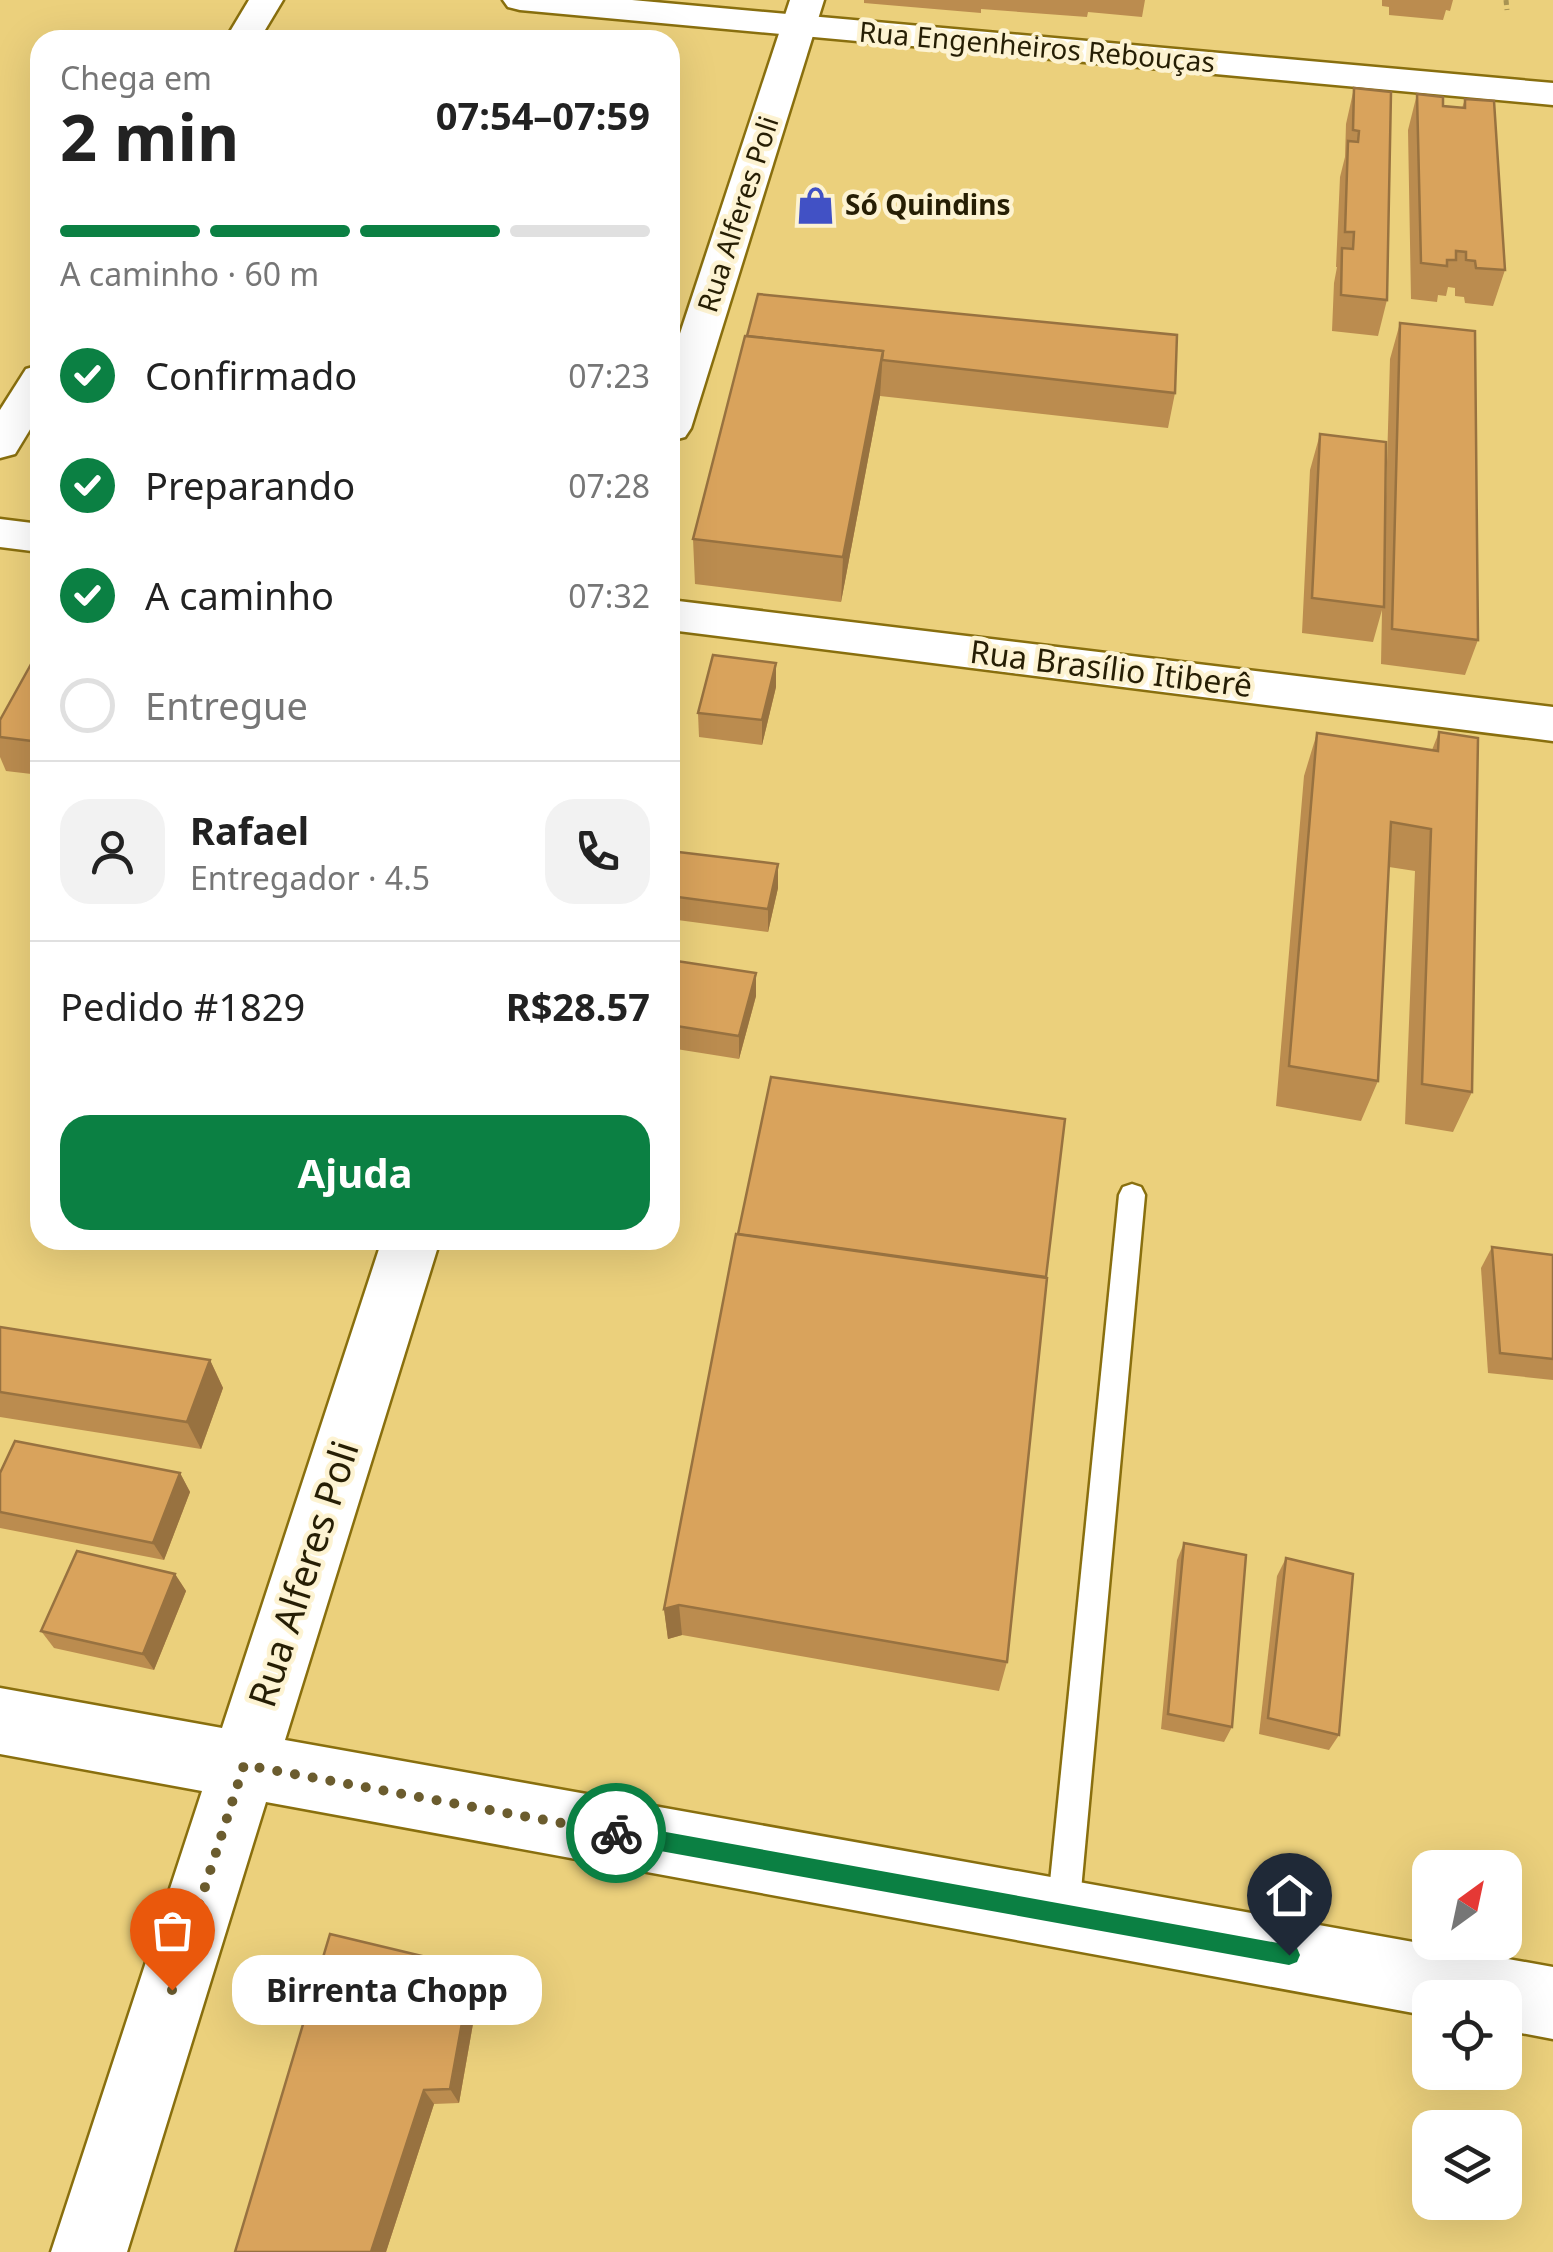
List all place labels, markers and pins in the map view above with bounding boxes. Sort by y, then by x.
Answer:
shop icon: Só Quindins [794,184,836,226]
place label: Só Quindins [845,185,1010,223]
pin [1247,1853,1332,1956]
pin [130,1888,215,1991]
callout: Birrenta Chopp [232,1955,542,2025]

